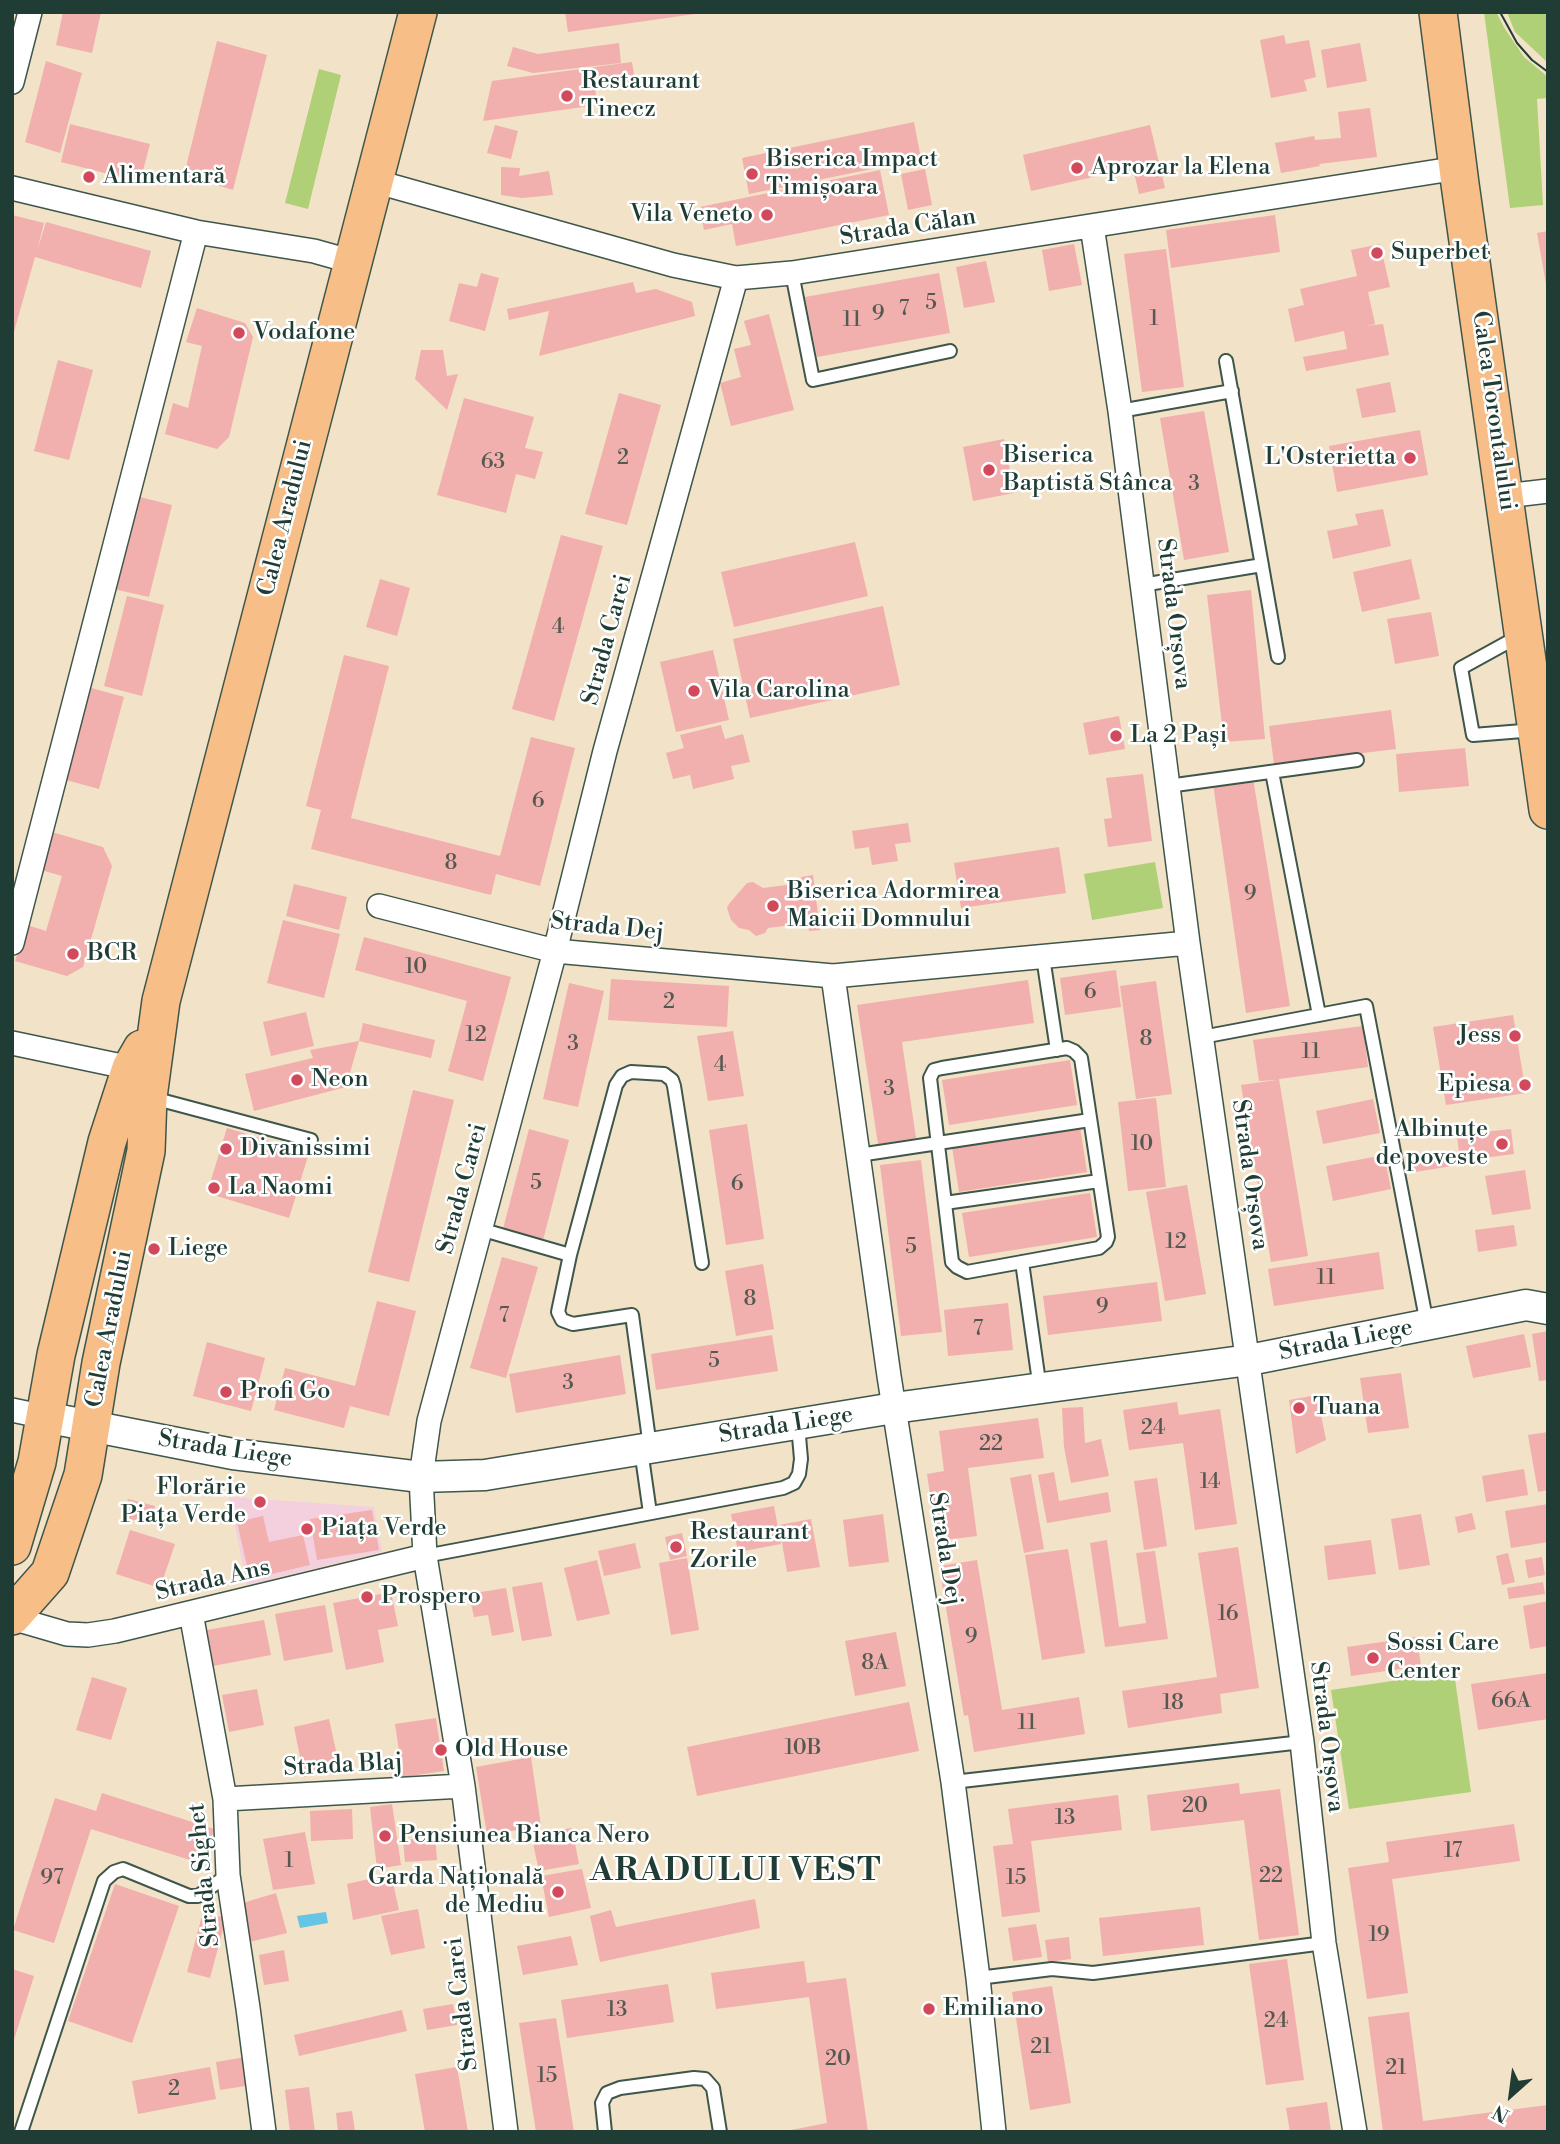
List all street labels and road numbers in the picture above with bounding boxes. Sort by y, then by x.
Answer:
street label: Strada Călan [838,203,978,253]
street label: Calea Torontalului [1465,309,1521,513]
street label: Calea Aradului [253,437,319,599]
street label: Strada Orșova [1149,537,1197,691]
street label: Strada Carei [577,571,639,709]
street label: Strada Dej [549,908,665,948]
street label: Strada Orșova [1224,1098,1274,1252]
street label: Strada Carei [432,1120,494,1258]
street label: Calea Aradului [81,1248,139,1410]
street label: Strada Liege [1277,1314,1415,1368]
street label: Strada Liege [717,1401,855,1451]
street label: Strada Liege [156,1425,294,1475]
street label: Strada Dej [921,1490,967,1608]
street label: Strada Ans [153,1554,273,1608]
street label: Strada Orșova [1302,1660,1350,1814]
street label: Strada Blaj [283,1748,403,1784]
street label: Strada Sighet [183,1802,227,1948]
street label: Strada Carei [441,1936,485,2072]

